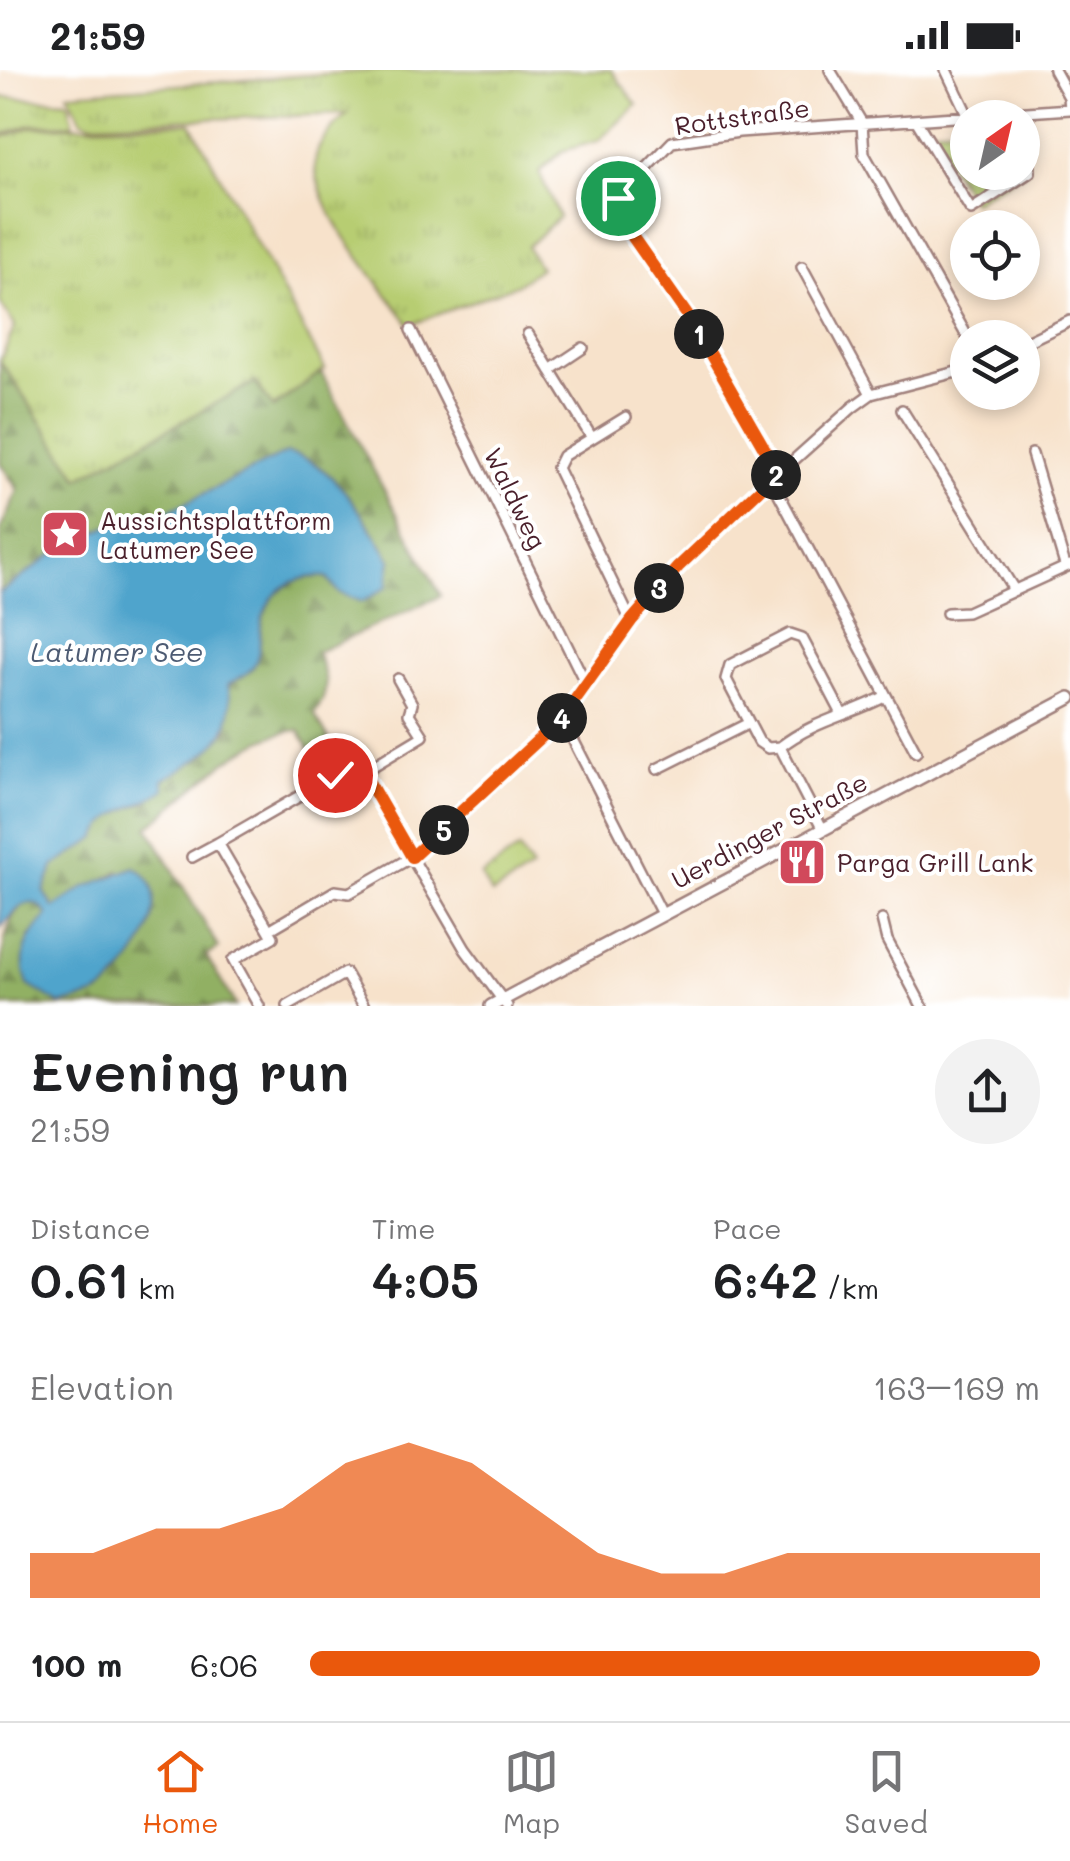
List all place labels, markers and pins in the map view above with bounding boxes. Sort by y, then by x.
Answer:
pin [576,156,661,241]
pin: 1 [674,309,724,359]
pin: 2 [751,450,801,500]
place label: Aussichtsplattform Latumer See [100,504,331,565]
place icon: Aussichtsplattform Latumer See [39,508,91,560]
pin: 3 [634,563,684,613]
pin: 4 [537,693,587,743]
pin [293,733,378,818]
pin: 5 [419,805,469,855]
restaurant icon: Parga Grill Lank [776,836,828,888]
place label: Parga Grill Lank [837,846,1034,878]

